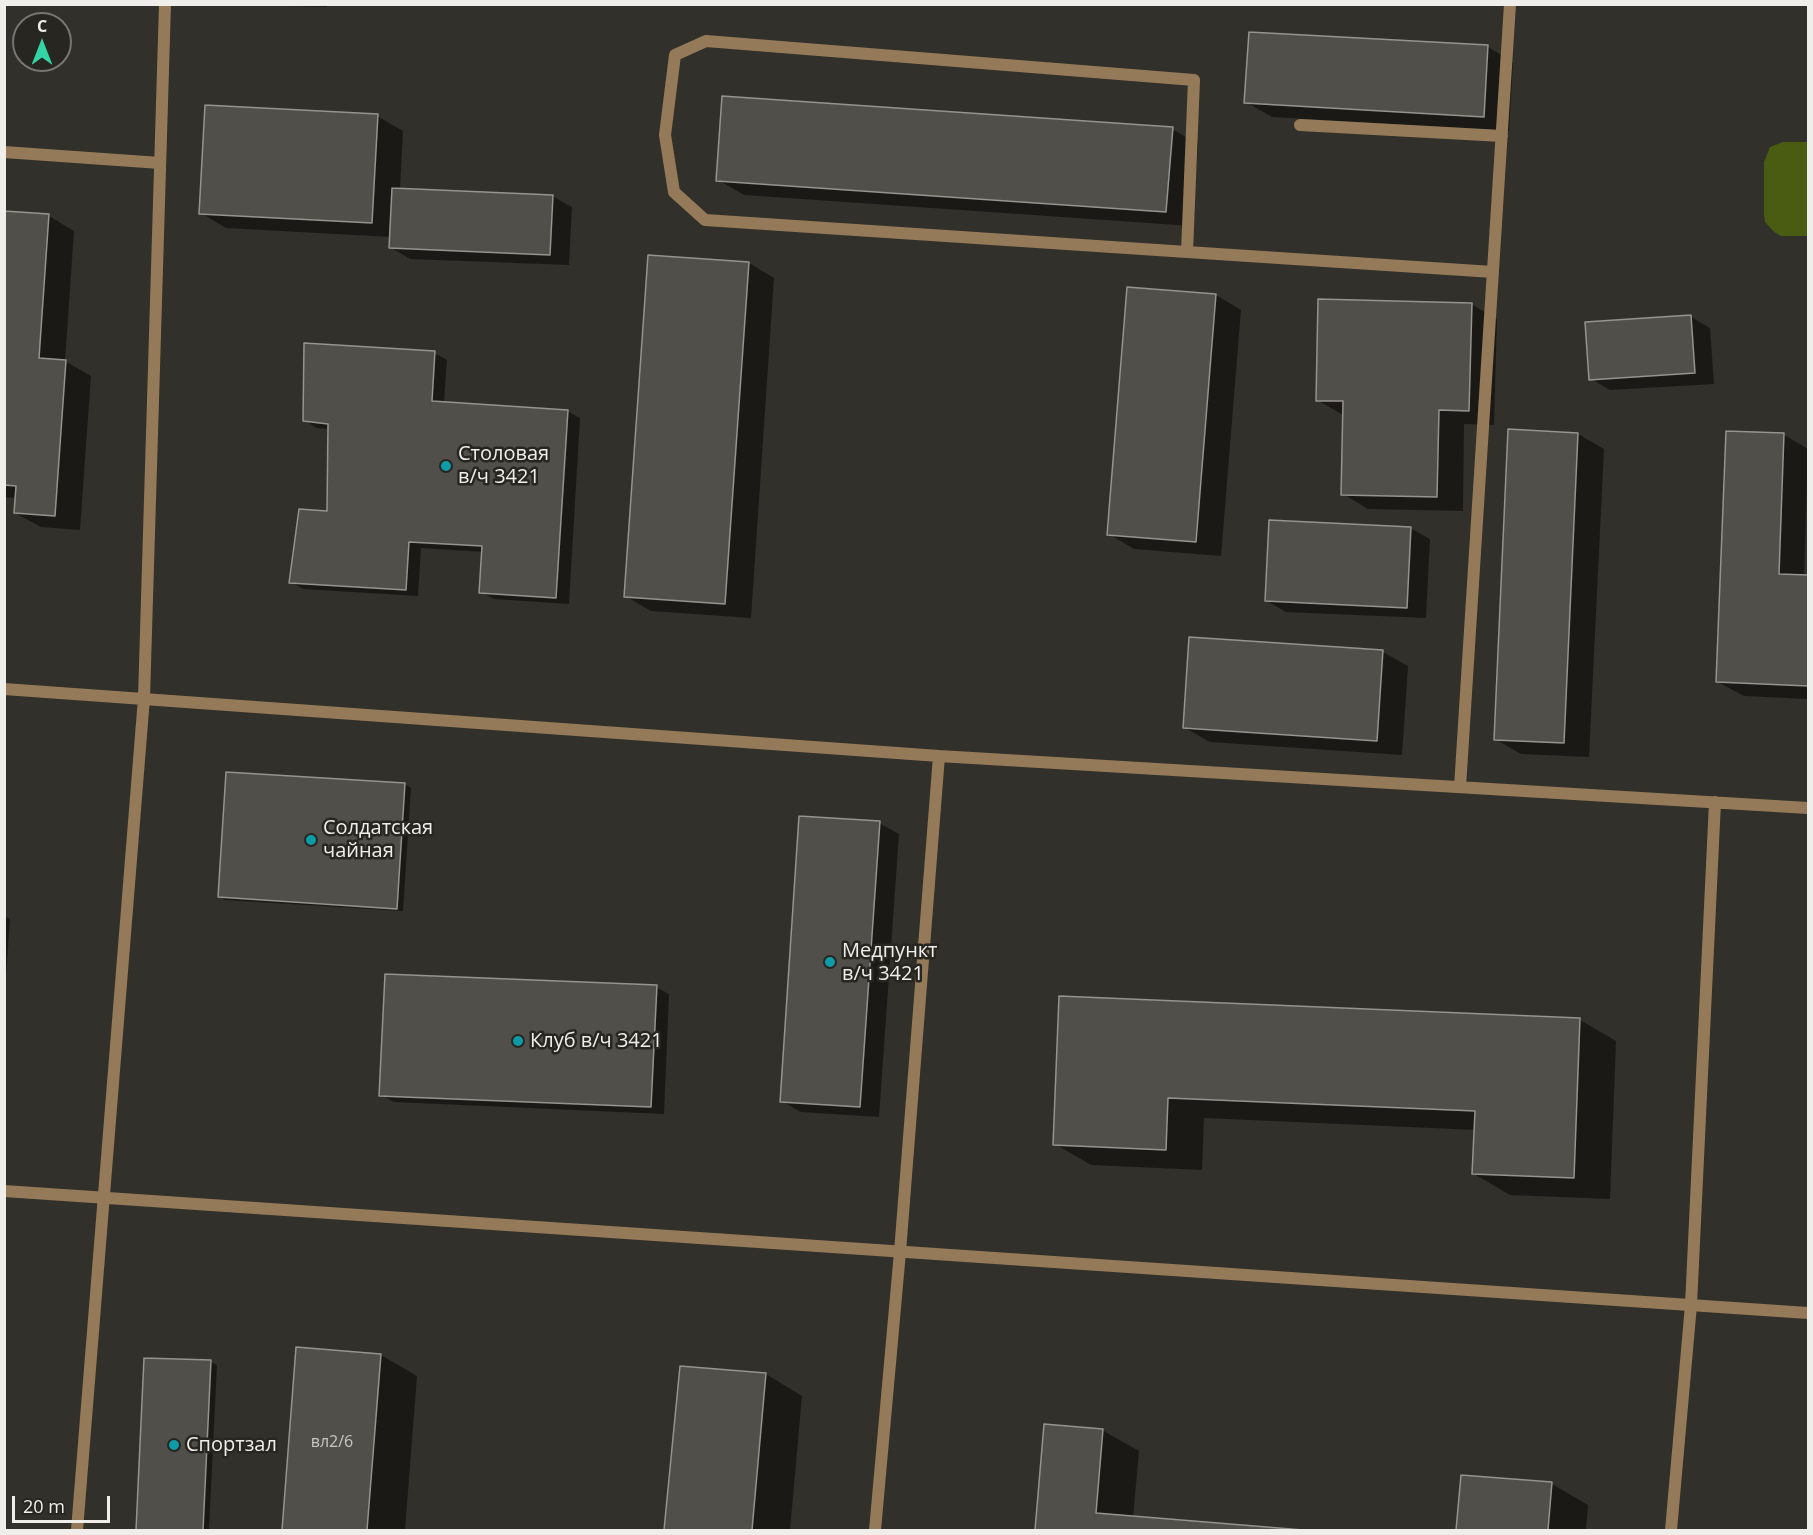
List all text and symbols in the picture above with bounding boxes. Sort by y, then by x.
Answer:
north arrow [12,12,72,72]
text: С [37,15,47,37]
place label: Столовая в/ч 3421 [458,442,549,489]
marker: Столовая в/ч 3421 [439,459,453,473]
place label: Солдатская чайная [323,816,433,863]
marker: Солдатская чайная [304,833,318,847]
place label: Медпункт в/ч 3421 [842,939,938,986]
marker: Медпункт в/ч 3421 [823,955,837,969]
place label: Клуб в/ч 3421 [530,1029,663,1053]
marker: Клуб в/ч 3421 [511,1034,525,1048]
house number: вл2/6 [311,1432,353,1452]
place label: Спортзал [186,1433,277,1457]
marker: Спортзал [167,1438,181,1452]
scale bar [15,1484,112,1522]
text: 20 m [23,1494,65,1518]

